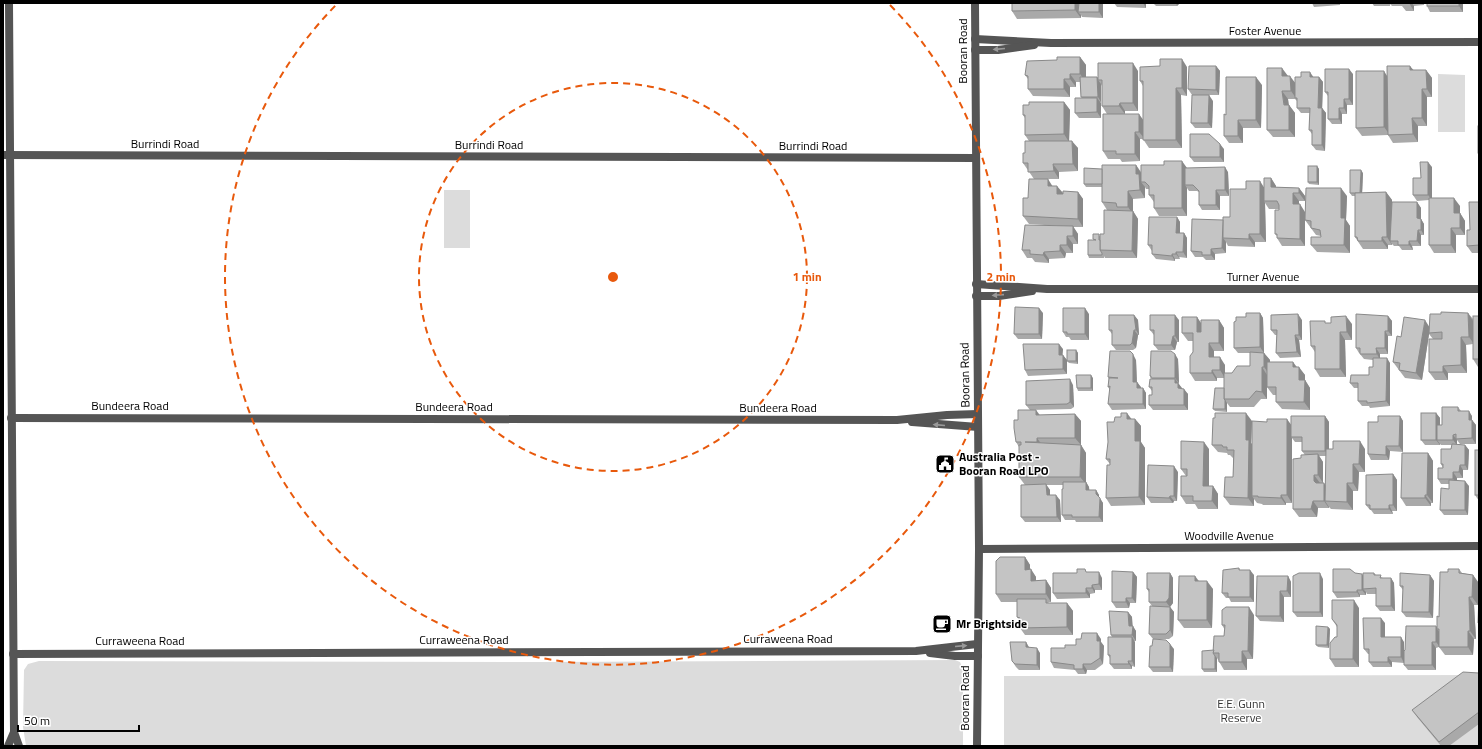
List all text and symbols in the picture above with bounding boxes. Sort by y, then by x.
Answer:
street label: Booran Road [953,18,972,84]
street label: Foster Avenue [1229,21,1301,40]
one-way arrow [993,46,1005,53]
street label: Burrindi Road [131,134,199,153]
street label: Burrindi Road [455,135,523,154]
street label: Burrindi Road [779,136,847,155]
text: 1 min [792,267,822,286]
text: 2 min [986,267,1016,286]
street label: Turner Avenue [1227,267,1299,286]
centre of rings [606,270,620,284]
one-way arrow [992,292,1004,299]
street label: Booran Road [954,342,975,408]
street label: Bundeera Road [91,396,169,415]
street label: Bundeera Road [415,397,493,416]
street label: Bundeera Road [739,398,817,417]
one-way arrow [933,422,945,429]
place label: Australia Post - Booran Road LPO [959,447,1049,480]
public building icon: Australia Post - Booran Road LPO [934,453,956,475]
street label: Woodville Avenue [1184,526,1274,545]
cafe icon: Mr Brightside [931,613,953,635]
place label: Mr Brightside [956,614,1027,633]
street label: Curraweena Road [743,629,833,648]
street label: Curraweena Road [419,630,509,649]
street label: Curraweena Road [95,631,185,650]
one-way arrow [955,643,967,649]
street label: Booran Road [955,665,974,731]
park label: E.E. Gunn Reserve [1217,694,1265,727]
scale bar [18,707,139,733]
text: 50 m [24,711,50,730]

